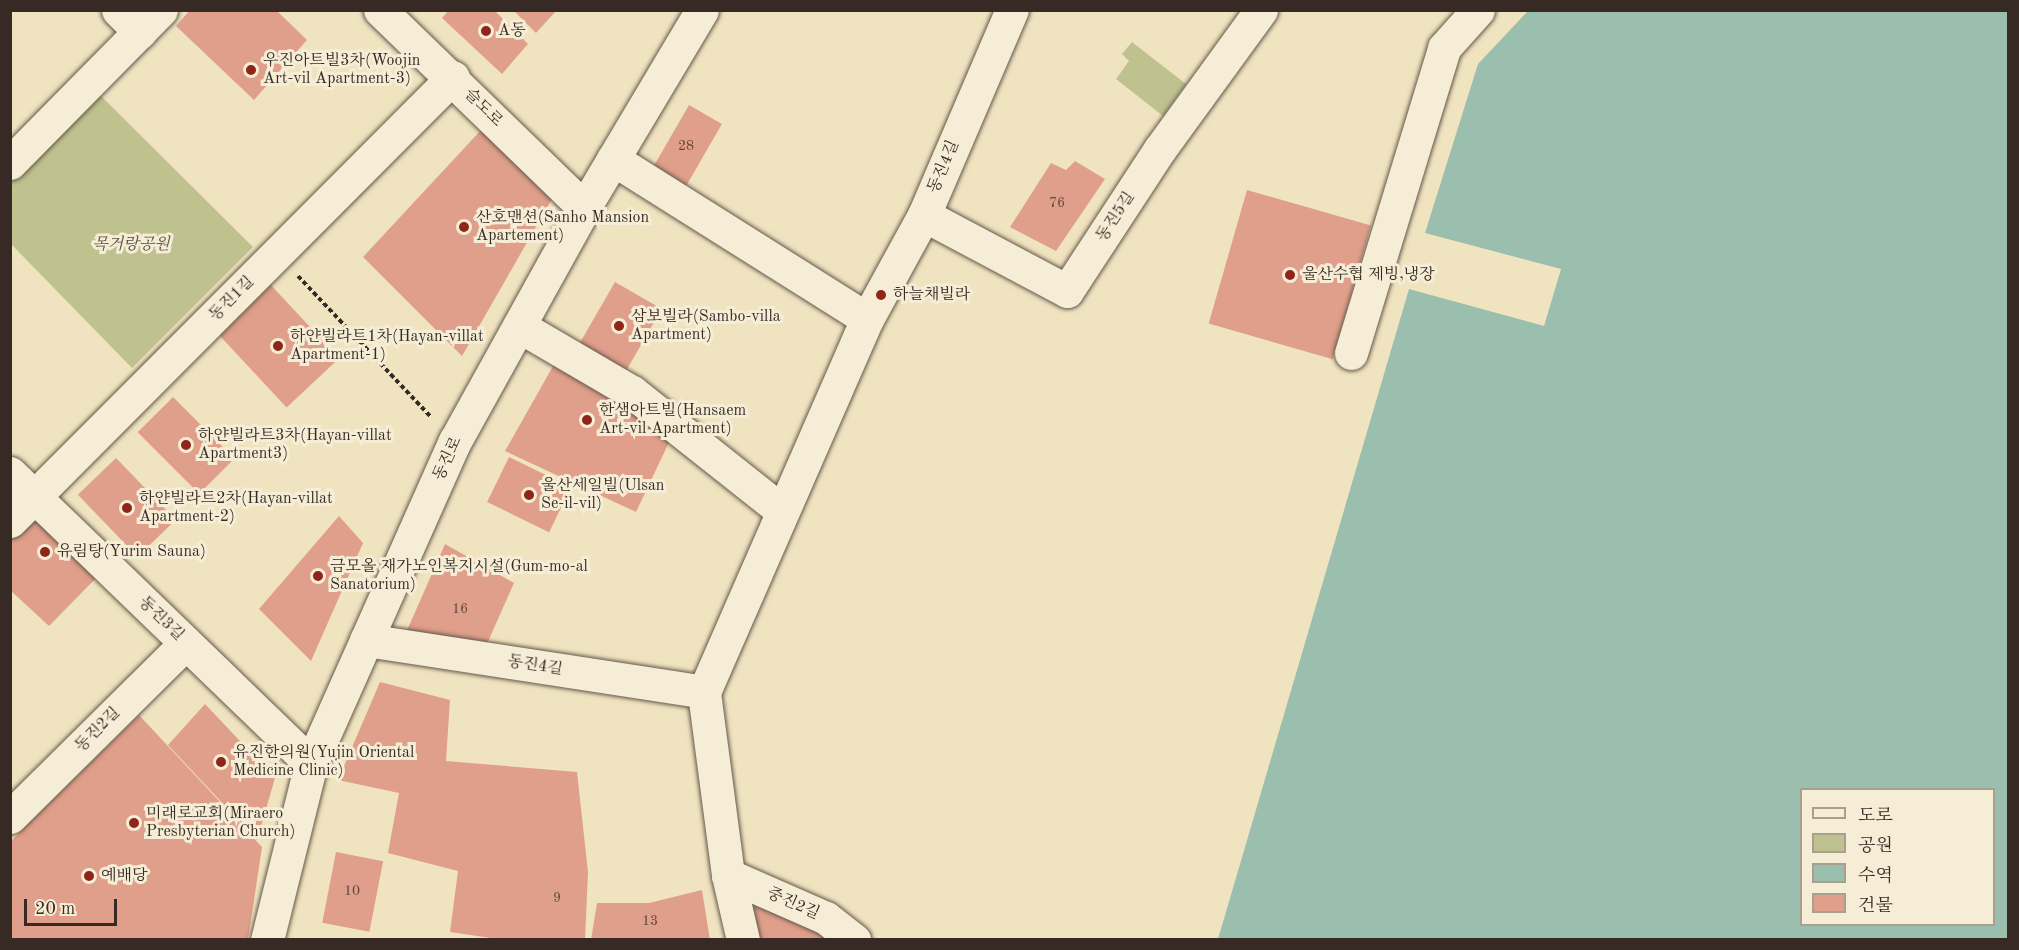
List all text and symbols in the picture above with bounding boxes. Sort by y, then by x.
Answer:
place label: A동 [498,21,526,41]
marker: A동 [479,24,493,38]
place label: 우진아트빌3차(Woojin Art-vil Apartment-3) [263,51,420,89]
marker: 우진아트빌3차(Woojin Art-vil Apartment-3) [244,63,258,77]
street label: 슬도로 [460,85,506,131]
house number: 28 [678,138,694,154]
street label: 동진4길 [924,138,964,196]
street label: 동진5길 [1093,188,1139,246]
house number: 76 [1049,195,1065,211]
place label: 산호맨션(Sanho Mansion Apartement) [476,208,649,246]
marker: 산호맨션(Sanho Mansion Apartement) [457,220,471,234]
park label: 목거랑공원 [92,235,170,255]
place label: 울산수협 제빙,냉장 [1302,265,1435,285]
marker: 울산수협 제빙,냉장 [1283,268,1297,282]
street label: 동진1길 [206,273,258,325]
place label: 하늘채빌라 [893,285,970,305]
marker: 하늘채빌라 [874,288,888,302]
place label: 삼보빌라(Sambo-villa Apartment) [631,307,781,345]
marker: 삼보빌라(Sambo-villa Apartment) [612,319,626,333]
place label: 하얀빌라트1차(Hayan-villat Apartment-1) [290,327,484,365]
marker: 하얀빌라트1차(Hayan-villat Apartment-1) [271,339,285,353]
place label: 한샘아트빌(Hansaem Art-vil Apartment) [599,401,746,439]
marker: 한샘아트빌(Hansaem Art-vil Apartment) [580,413,594,427]
place label: 하얀빌라트3차(Hayan-villat Apartment3) [198,426,392,464]
street label: 동진로 [430,434,466,484]
marker: 하얀빌라트3차(Hayan-villat Apartment3) [179,438,193,452]
place label: 울산세일빌(Ulsan Se-il-vil) [541,476,664,514]
marker: 울산세일빌(Ulsan Se-il-vil) [522,488,536,502]
place label: 하얀빌라트2차(Hayan-villat Apartment-2) [139,489,333,527]
marker: 하얀빌라트2차(Hayan-villat Apartment-2) [120,501,134,515]
place label: 유림탕(Yurim Sauna) [57,542,206,562]
marker: 유림탕(Yurim Sauna) [38,545,52,559]
place label: 금모올 재가노인복지시설(Gum-mo-al Sanatorium) [330,557,588,595]
marker: 금모올 재가노인복지시설(Gum-mo-al Sanatorium) [311,569,325,583]
street label: 동진3길 [134,593,188,645]
house number: 16 [452,601,468,617]
street label: 동진4길 [506,652,564,680]
street label: 동진2길 [72,704,124,756]
place label: 유진한의원(Yujin Oriental Medicine Clinic) [233,743,414,781]
marker: 유진한의원(Yujin Oriental Medicine Clinic) [214,755,228,769]
legend [1800,788,1995,926]
place label: 미래로교회(Miraero Presbyterian Church) [146,804,295,842]
text: 도로 [1858,807,1893,825]
marker: 미래로교회(Miraero Presbyterian Church) [127,816,141,830]
text: 공원 [1858,837,1893,855]
place label: 예배당 [101,866,147,886]
text: 수역 [1858,867,1893,885]
marker: 예배당 [82,869,96,883]
house number: 10 [344,883,360,899]
street label: 중진2길 [764,884,822,924]
scale bar [27,887,120,925]
house number: 9 [553,890,561,906]
text: 건물 [1858,897,1893,915]
text: 20 m [35,900,75,918]
house number: 13 [642,913,658,929]

